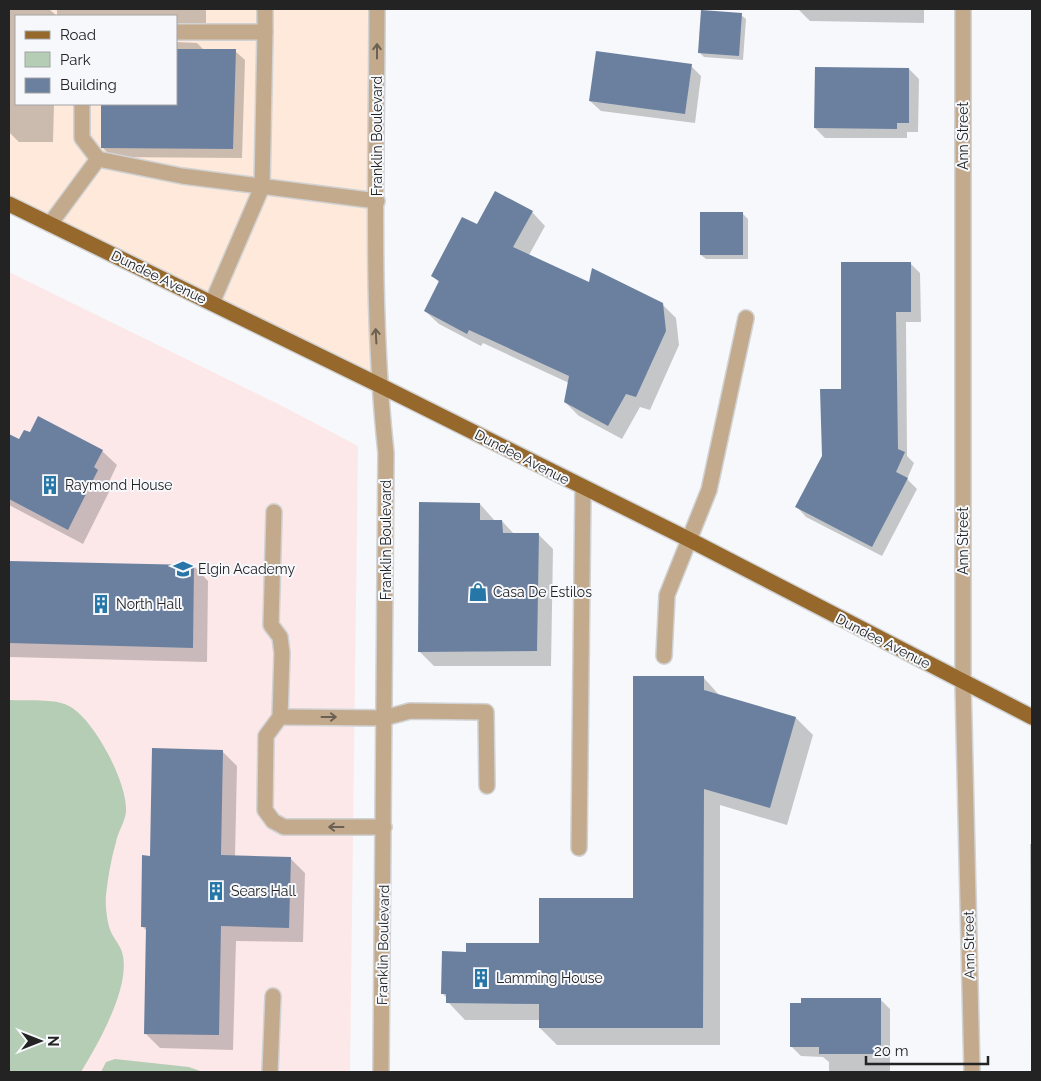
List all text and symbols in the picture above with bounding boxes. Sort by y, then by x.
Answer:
legend [15,15,178,105]
text: Road [60,26,96,44]
one-way arrow [372,43,382,60]
text: Park [60,51,91,69]
text: Building [60,76,117,94]
street label: Franklin Boulevard [369,76,385,196]
street label: Ann Street [955,102,971,170]
street label: Dundee Avenue [109,247,209,307]
one-way arrow [372,328,381,344]
street label: Dundee Avenue [472,426,572,488]
building icon: Raymond House [39,474,61,496]
place label: Raymond House [65,477,173,493]
street label: Franklin Boulevard [378,480,394,600]
street label: Ann Street [955,507,971,575]
school or university icon: Elgin Academy [172,558,194,580]
place label: Elgin Academy [198,561,296,577]
shop icon: Casa De Estilos [467,581,489,603]
place label: Casa De Estilos [493,584,592,600]
building icon: North Hall [90,593,112,615]
place label: North Hall [116,596,182,612]
street label: Dundee Avenue [833,610,933,672]
one-way arrow [320,712,337,722]
one-way arrow [328,822,344,832]
building icon: Sears Hall [205,880,227,902]
place label: Sears Hall [231,883,296,899]
street label: Franklin Boulevard [374,885,392,1005]
street label: Ann Street [960,910,978,979]
building icon: Lamming House [470,967,492,989]
place label: Lamming House [496,970,603,986]
north arrow [15,1016,65,1066]
scale bar [866,1034,988,1066]
text: N [45,1036,61,1046]
text: 20 m [874,1042,909,1060]

